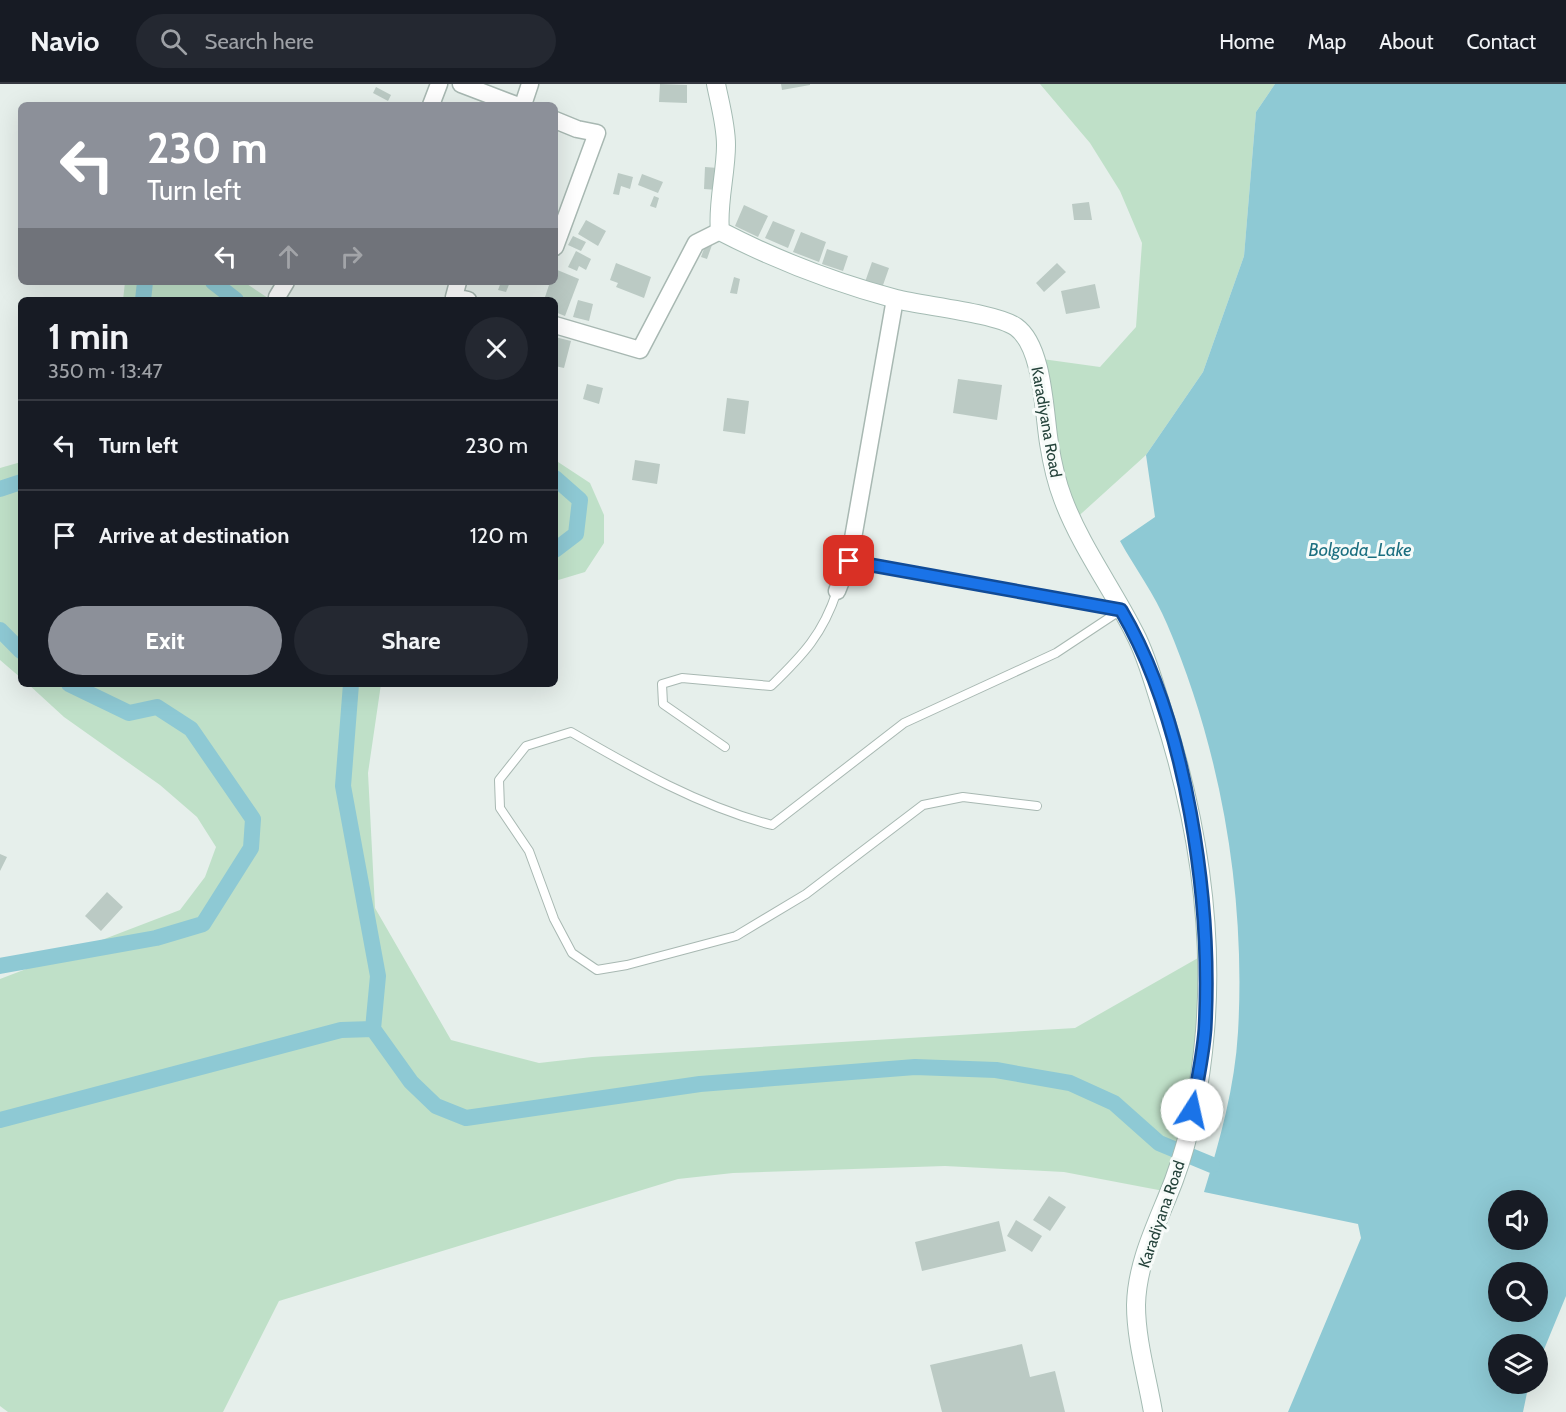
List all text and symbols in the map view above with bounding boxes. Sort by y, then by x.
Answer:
search box [136,14,556,68]
text: Navio [30,24,100,58]
icon: search [157,25,190,58]
text: Search here [205,28,314,55]
text: Home [1219,29,1275,54]
text: Map [1308,29,1346,54]
text: About [1379,29,1433,54]
text: Contact [1466,29,1536,54]
text: 230 m [147,122,267,174]
icon: left [48,126,126,204]
text: Turn left [147,174,241,207]
icon: left [209,240,242,273]
icon: ahead [272,240,305,273]
icon: right [335,240,368,273]
text: 1 min [48,314,129,358]
button: close [465,317,528,380]
text: 350 m · 13:47 [48,359,163,383]
street label: Karadiyana Road [1027,365,1066,479]
icon: left [48,429,81,462]
text: Turn left [99,432,178,459]
text: 230 m [465,432,528,459]
icon: arrive [48,519,81,552]
text: Arrive at destination [99,522,289,549]
text: 120 m [470,522,528,549]
pin [823,535,874,586]
water label: Bolgoda_Lake [1308,539,1412,561]
icon: arrive [832,544,865,577]
button: Exit [48,606,282,675]
button: Share [294,606,528,675]
position arrow [1160,1078,1224,1142]
street label: Karadiyana Road [1134,1158,1189,1270]
map controls [1488,1190,1548,1394]
button: sound [1488,1190,1548,1250]
button: search [1488,1262,1548,1322]
button: layers [1488,1334,1548,1394]

